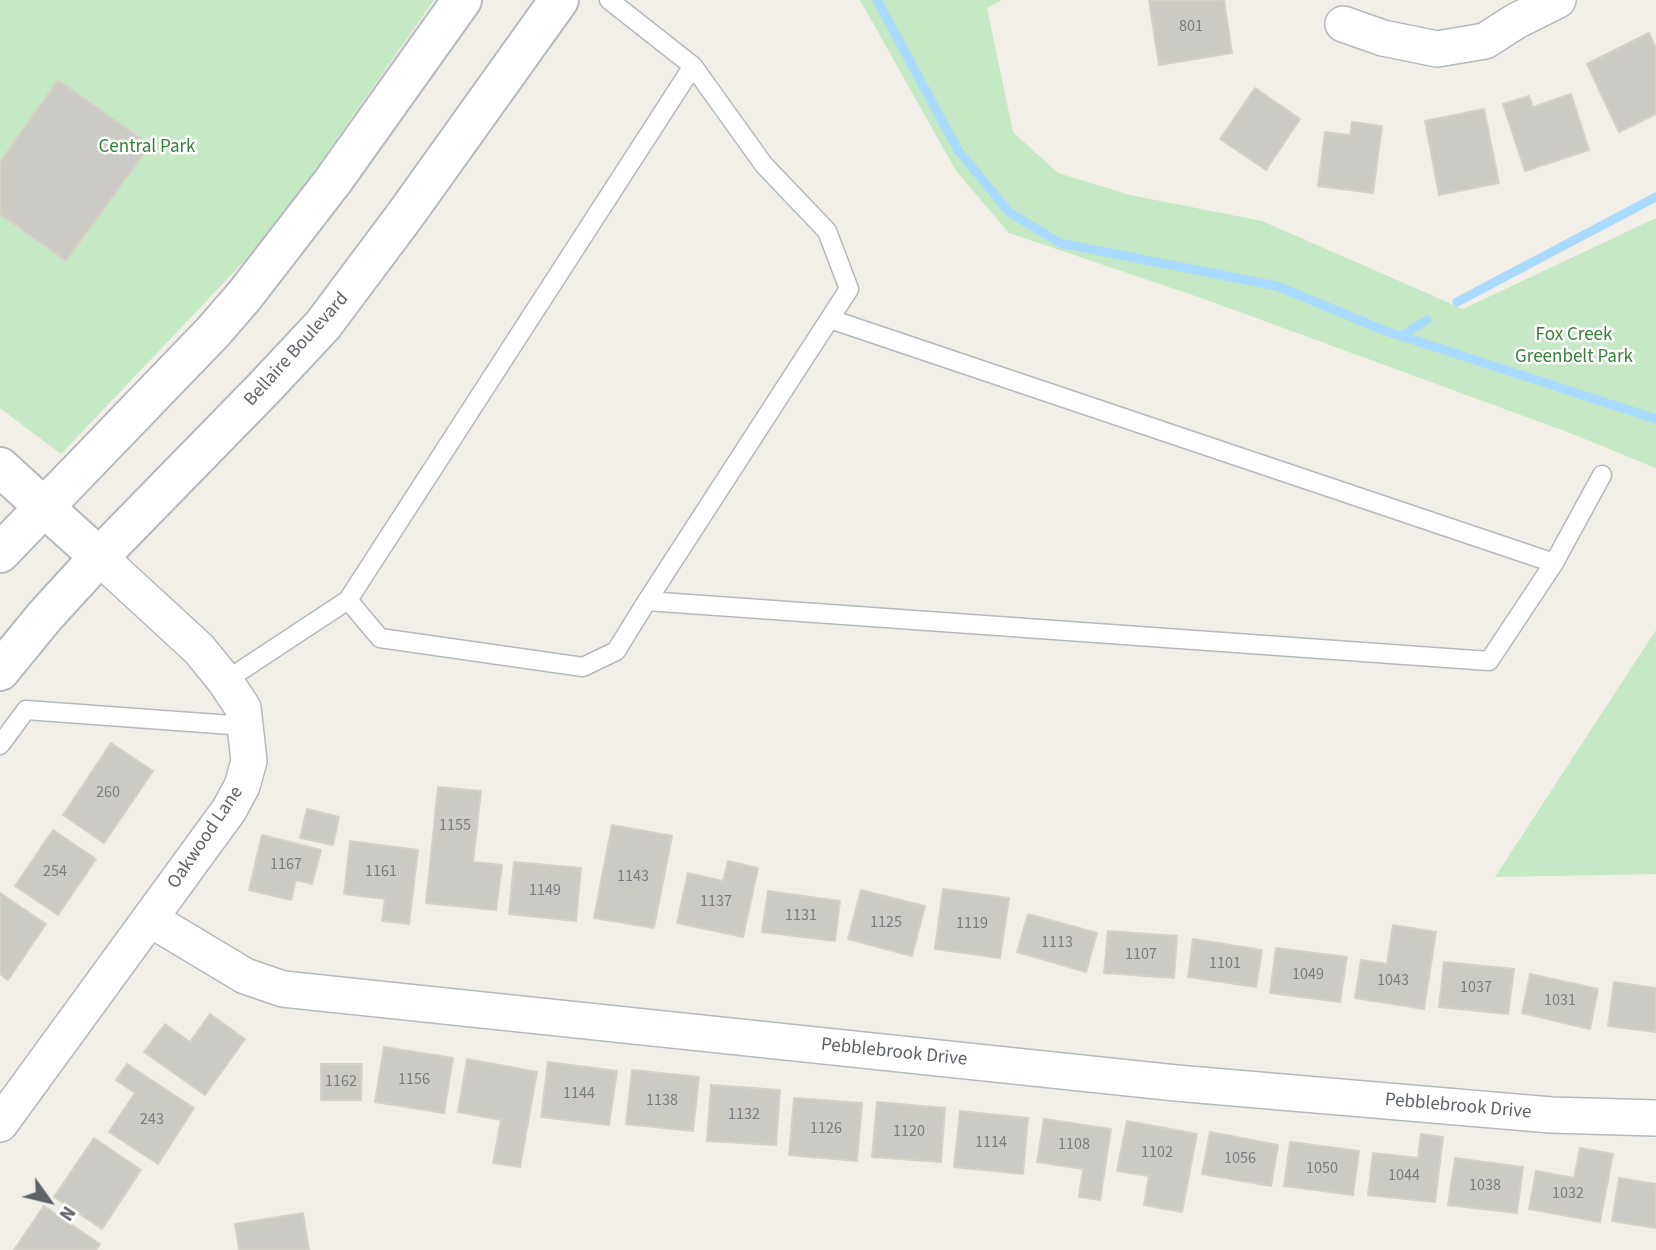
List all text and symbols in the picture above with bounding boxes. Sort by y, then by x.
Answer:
house number: 801 [1179,17,1203,37]
park label: Central Park [99,137,195,159]
street label: Bellaire Boulevard [240,288,354,412]
park label: Fox Creek Greenbelt Park [1515,325,1633,369]
street label: Oakwood Lane [163,782,249,894]
house number: 260 [96,783,120,803]
house number: 1155 [439,816,471,836]
house number: 1167 [270,855,302,875]
house number: 254 [43,862,67,882]
house number: 1161 [365,862,397,882]
house number: 1143 [617,867,649,887]
house number: 1149 [529,881,561,901]
house number: 1137 [700,892,732,912]
house number: 1131 [785,906,817,926]
house number: 1125 [870,913,902,933]
house number: 1119 [956,914,988,934]
house number: 1113 [1041,933,1073,953]
house number: 1107 [1125,945,1157,965]
house number: 1101 [1209,954,1241,974]
house number: 1049 [1292,965,1324,985]
house number: 1043 [1377,971,1409,991]
house number: 1037 [1460,978,1492,998]
house number: 1031 [1544,991,1576,1011]
street label: Pebblebrook Drive [820,1034,968,1072]
house number: 1156 [398,1070,430,1090]
house number: 1162 [325,1072,357,1092]
house number: 1144 [563,1084,595,1104]
street label: Pebblebrook Drive [1384,1089,1532,1125]
house number: 1138 [646,1091,678,1111]
house number: 1132 [728,1105,760,1125]
house number: 243 [140,1110,164,1130]
house number: 1126 [810,1119,842,1139]
house number: 1120 [893,1122,925,1142]
house number: 1114 [975,1133,1007,1153]
house number: 1108 [1058,1135,1090,1155]
house number: 1102 [1141,1143,1173,1163]
house number: 1056 [1224,1149,1256,1169]
house number: 1050 [1306,1159,1338,1179]
north arrow [14,1166,84,1236]
house number: 1044 [1388,1166,1420,1186]
house number: 1038 [1469,1176,1501,1196]
house number: 1032 [1552,1184,1584,1204]
text: N [52,1200,82,1226]

